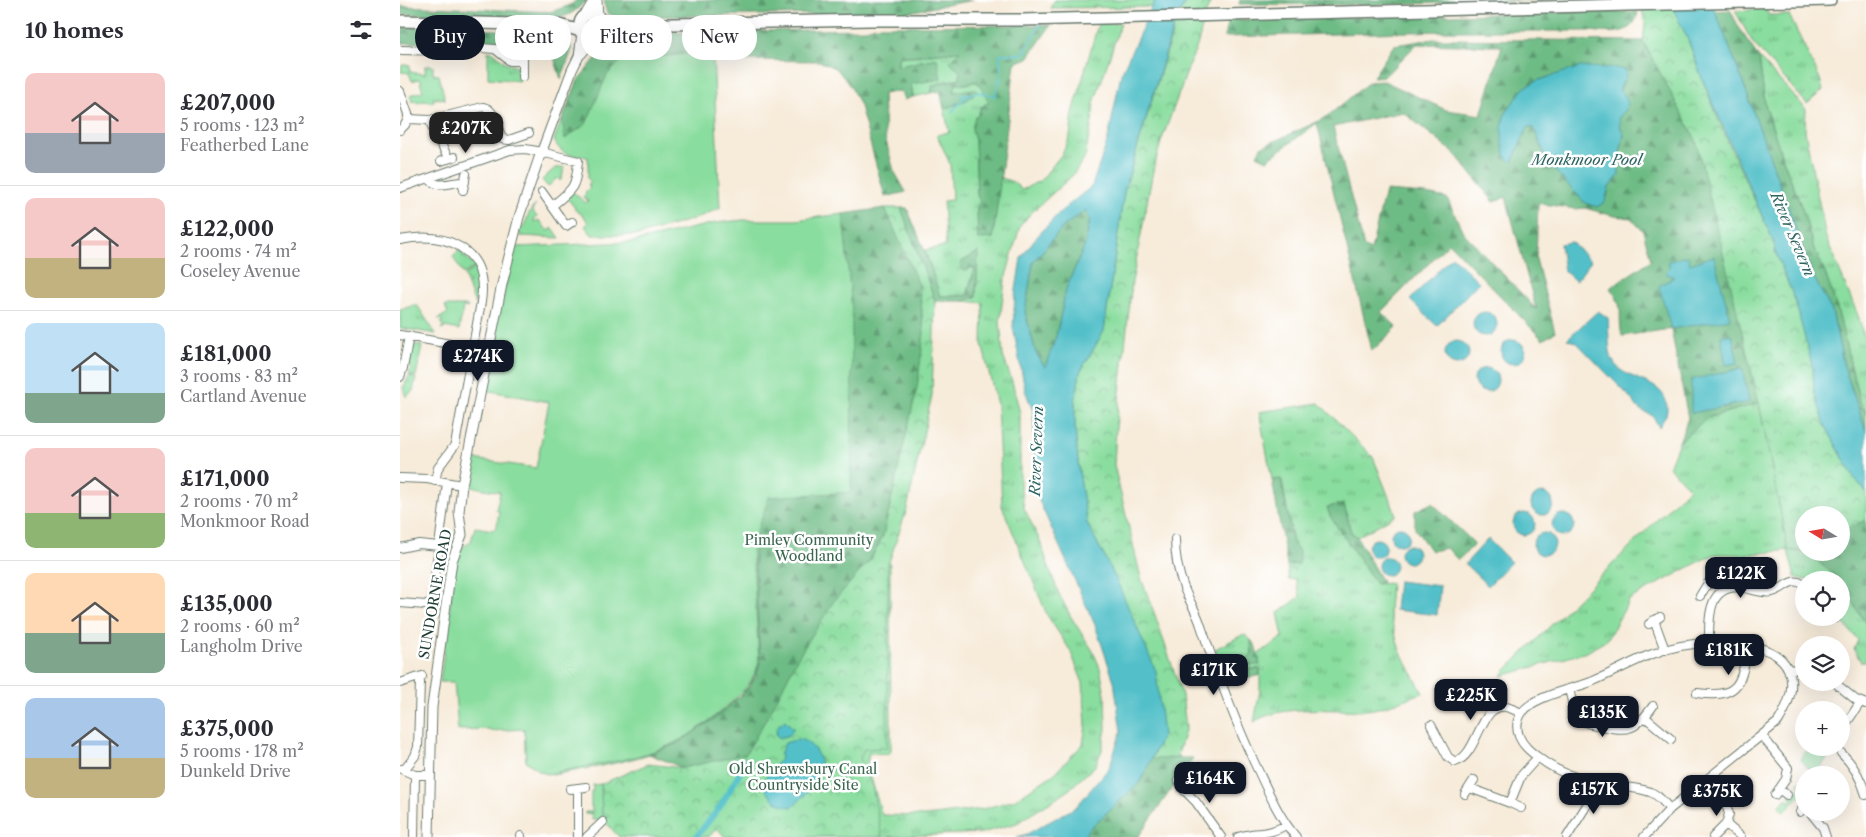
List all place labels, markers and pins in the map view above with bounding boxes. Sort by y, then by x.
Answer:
pin: £207K [431,112,501,154]
pin: £274K [443,340,513,382]
pin: £122K [1706,556,1776,599]
pin: £181K [1694,634,1764,676]
pin: £171K [1179,654,1249,696]
pin: £225K [1436,678,1506,721]
pin: £135K [1568,696,1638,738]
pin: £164K [1175,762,1245,804]
pin: £157K [1559,772,1629,815]
pin: £375K [1682,774,1752,817]

